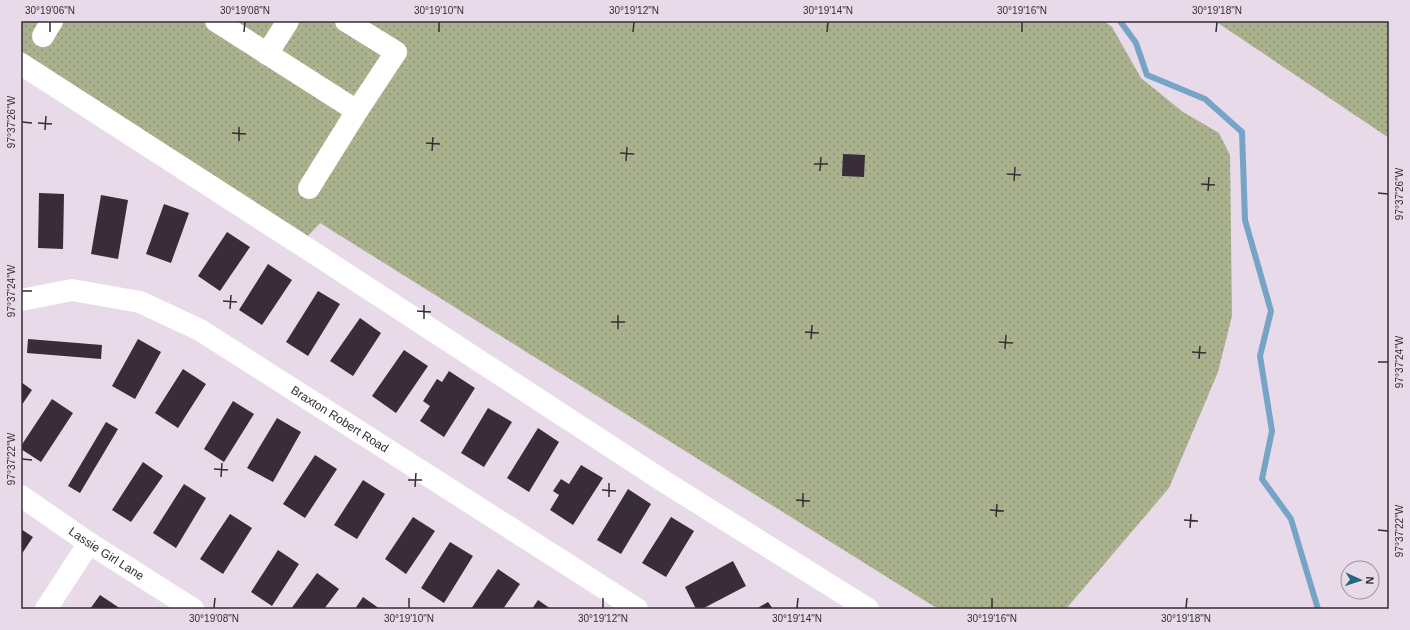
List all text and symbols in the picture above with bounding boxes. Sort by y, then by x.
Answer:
text: 30°19'06"N [25,5,75,16]
text: 30°19'08"N [220,5,270,16]
text: 30°19'10"N [414,5,464,16]
text: 30°19'12"N [609,5,659,16]
text: 30°19'14"N [803,5,853,16]
text: 30°19'16"N [997,5,1047,16]
text: 30°19'18"N [1192,5,1242,16]
text: 97°37'26"W [6,95,17,148]
text: 97°37'26"W [1394,167,1405,220]
text: 97°37'24"W [6,264,17,317]
text: 97°37'24"W [1394,335,1405,388]
street label: Braxton Robert Road [288,383,391,455]
text: 97°37'22"W [6,432,17,485]
text: 97°37'22"W [1394,504,1405,557]
street label: Lassie Girl Lane [66,524,147,583]
north arrow [1340,560,1380,600]
text: N [1364,576,1376,585]
text: 30°19'08"N [189,613,239,624]
text: 30°19'10"N [384,613,434,624]
text: 30°19'12"N [578,613,628,624]
text: 30°19'14"N [772,613,822,624]
text: 30°19'16"N [967,613,1017,624]
text: 30°19'18"N [1161,613,1211,624]

